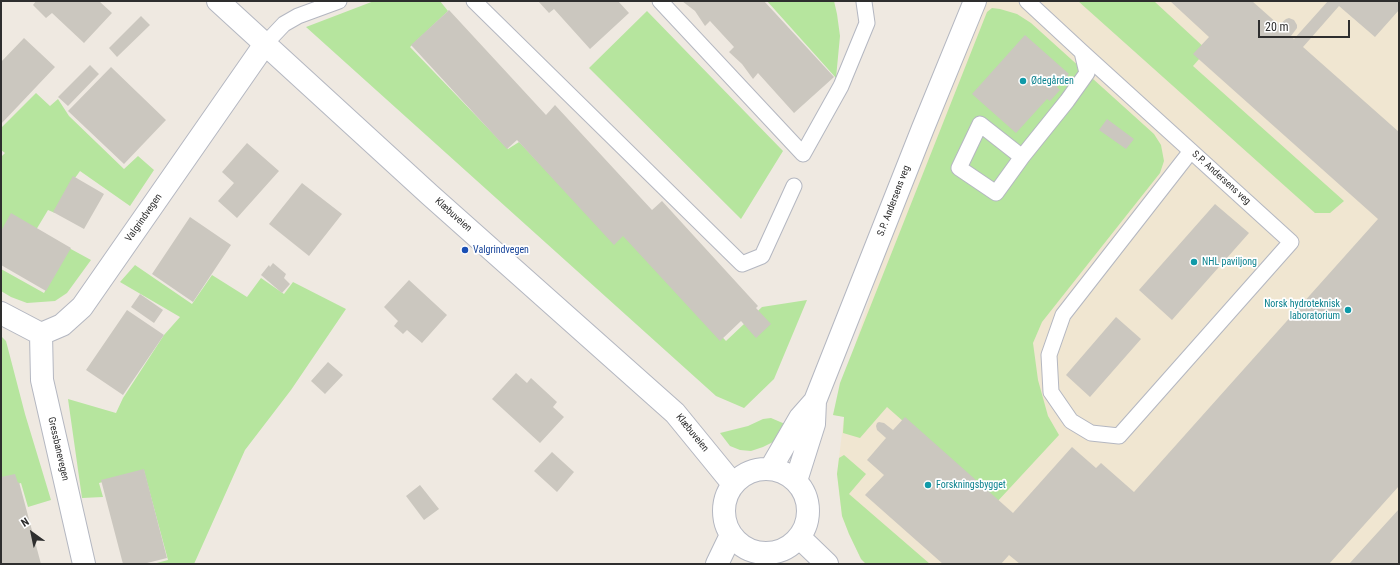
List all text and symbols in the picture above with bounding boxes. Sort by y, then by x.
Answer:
scale bar [1260,12,1352,38]
text: 20 m [1265,20,1289,34]
place label: Ødegården [1031,75,1074,87]
marker: Ødegården [1018,76,1028,86]
street label: S.P. Andersens veg [1189,149,1253,207]
street label: S.P. Andersens veg [875,164,913,238]
street label: Valgrindvegen [123,192,165,244]
street label: Klæbuveien [432,195,474,235]
place label: Valgrindvegen [473,244,529,256]
marker: Valgrindvegen [460,245,470,255]
place label: NHL paviljong [1202,256,1257,268]
marker: NHL paviljong [1189,257,1199,267]
place label: Norsk hydroteknisk laboratorium [1264,298,1340,322]
marker: Norsk hydroteknisk laboratorium [1343,305,1353,315]
street label: Klæbuveien [673,412,711,454]
street label: Gressbanevegen [45,416,71,482]
place label: Forskningsbygget [936,479,1006,491]
marker: Forskningsbygget [923,480,933,490]
north arrow [12,513,52,553]
text: N [19,515,32,530]

